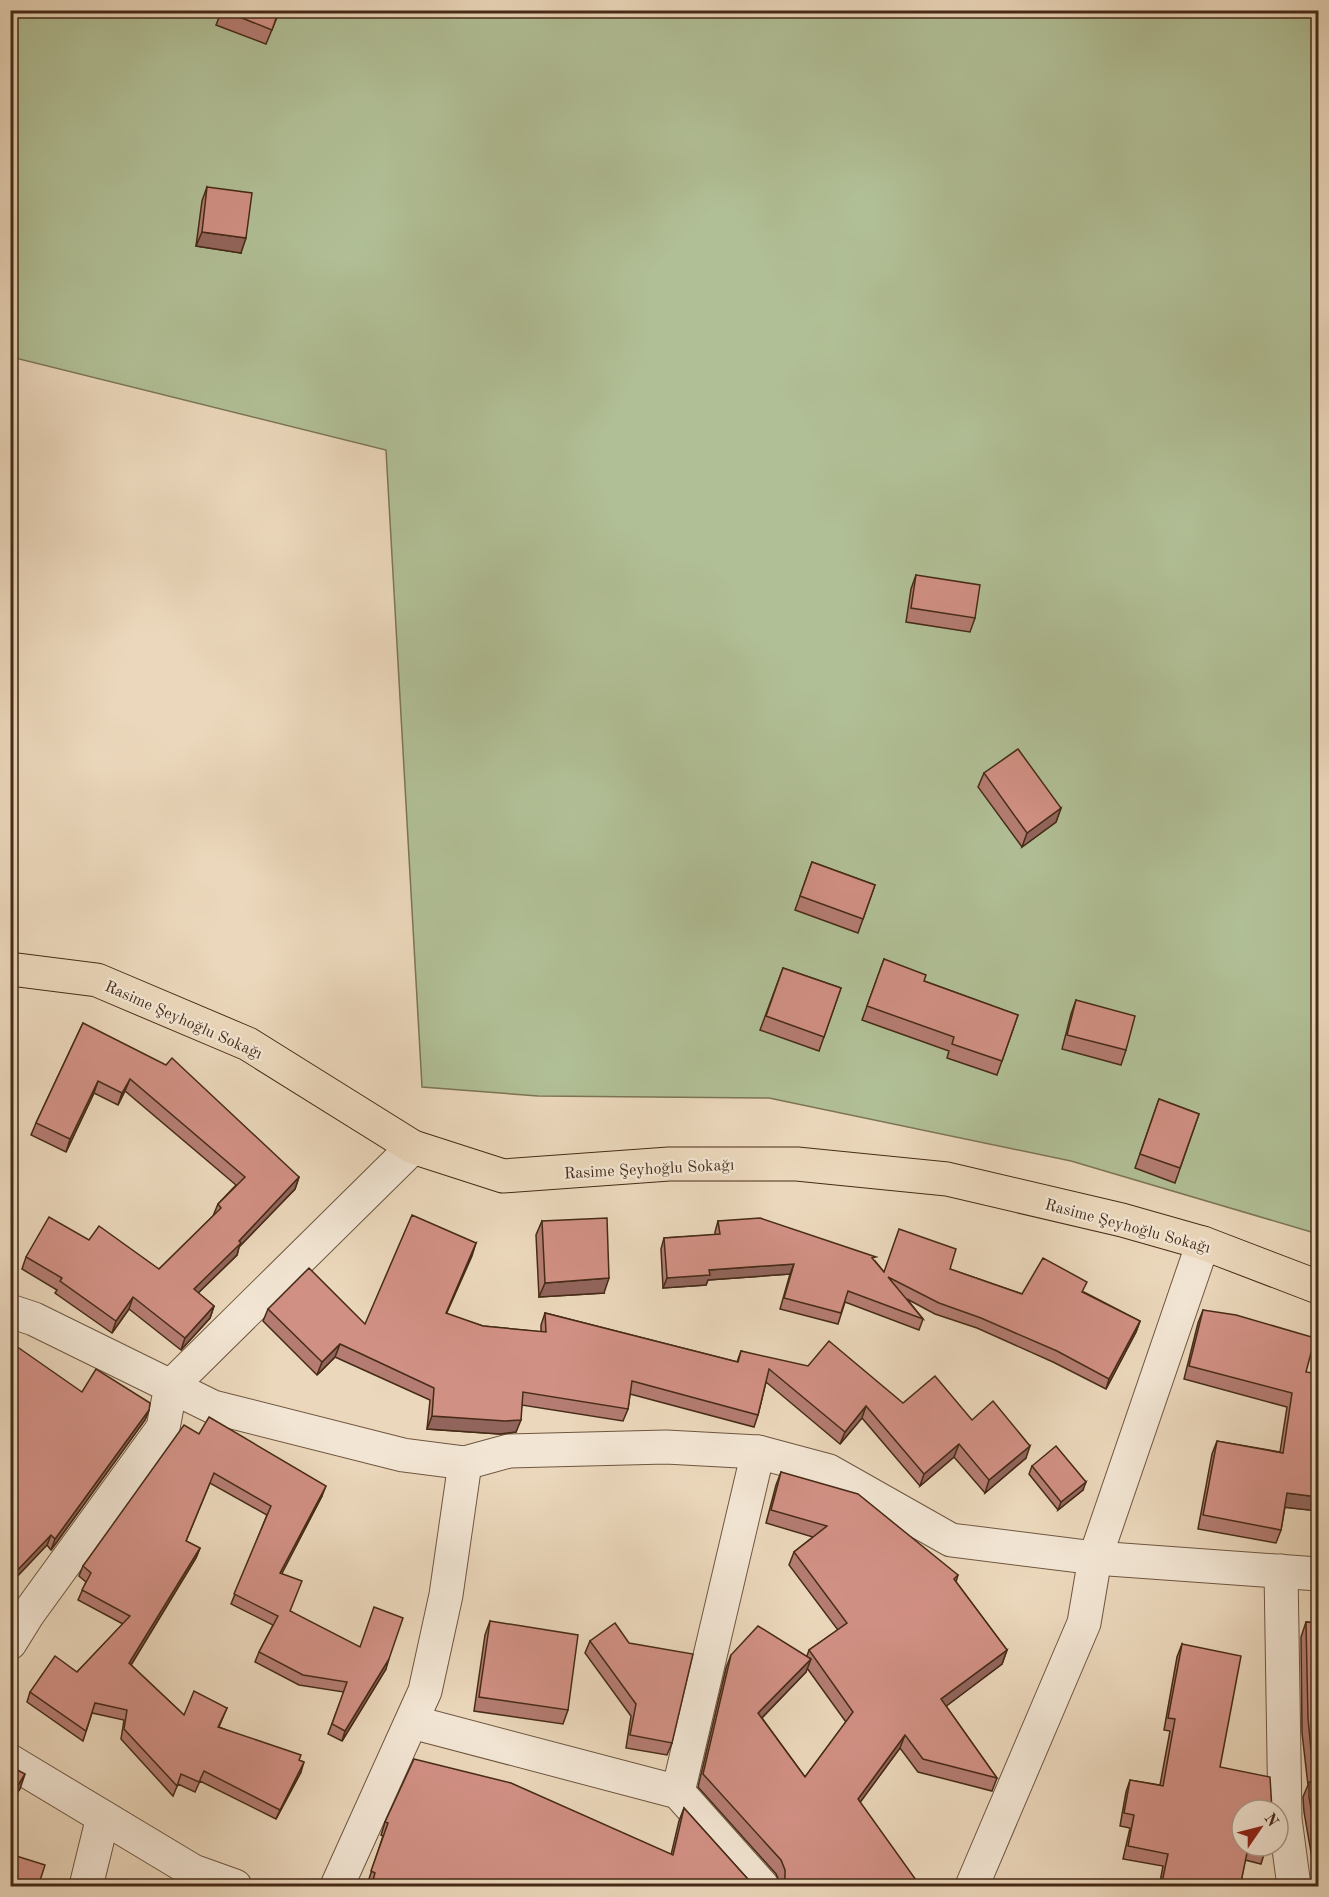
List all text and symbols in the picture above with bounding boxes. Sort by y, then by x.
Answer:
street label: Rasime Şeyhoğlu Sokağı [102,979,264,1063]
street label: Rasime Şeyhoğlu Sokağı [564,1158,735,1182]
street label: Rasime Şeyhoğlu Sokağı [1043,1197,1212,1257]
north arrow [1230,1798,1290,1858]
text: N [1261,1811,1281,1831]

